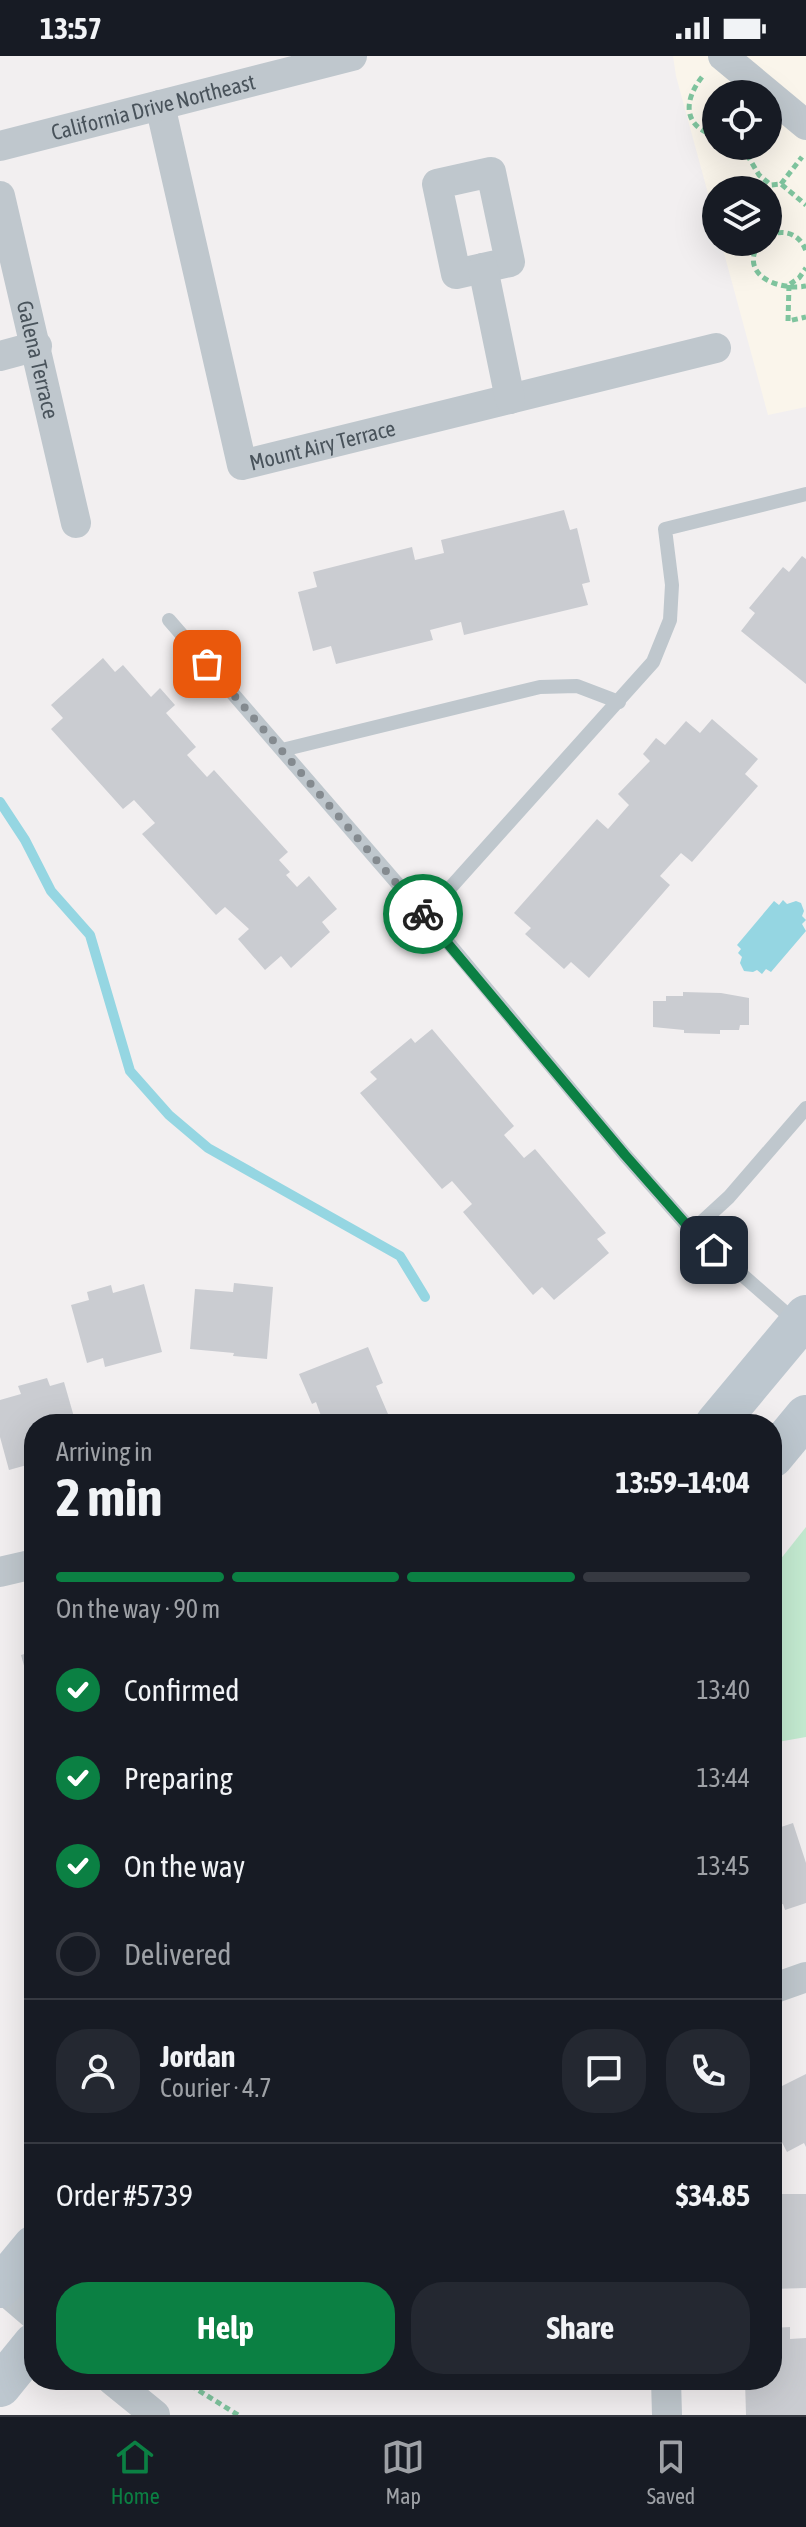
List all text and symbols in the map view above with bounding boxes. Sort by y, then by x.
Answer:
text: 13:57 [40,11,102,45]
street label: California Drive Northeast [48,68,258,145]
map controls [702,80,782,256]
button: locate [702,80,782,160]
button: layers [702,176,782,256]
street label: Galena Terrace [12,298,64,421]
street label: Mount Airy Terrace [247,415,398,476]
pin [173,630,241,698]
icon: bag [185,642,229,686]
courier [383,874,463,954]
icon: bike [401,892,445,936]
pin [680,1216,748,1284]
icon: home [692,1228,736,1272]
text: Arriving in [56,1437,153,1467]
text: 13:59–14:04 [615,1465,750,1499]
text: 2 min [56,1467,162,1527]
text: On the way · 90 m [56,1594,220,1624]
icon: check [56,1668,100,1712]
text: Confirmed [124,1673,239,1707]
text: 13:40 [696,1675,750,1705]
icon: check [56,1756,100,1800]
text: Preparing [124,1761,233,1795]
text: 13:44 [696,1763,750,1793]
icon: check [56,1844,100,1888]
text: On the way [124,1849,245,1883]
text: 13:45 [696,1851,750,1881]
text: Delivered [124,1937,232,1971]
button: person [56,2029,140,2113]
button: chat [562,2029,646,2113]
button: phone [666,2029,750,2113]
text: Jordan [160,2039,235,2073]
text: Courier · 4.7 [160,2073,271,2103]
text: Order #5739 [56,2178,193,2212]
text: $34.85 [676,2178,750,2212]
button: Help [56,2282,395,2374]
button: Share [411,2282,750,2374]
tab: Home [111,2435,160,2509]
tab: Map [381,2435,425,2509]
tab: Saved [647,2435,695,2509]

